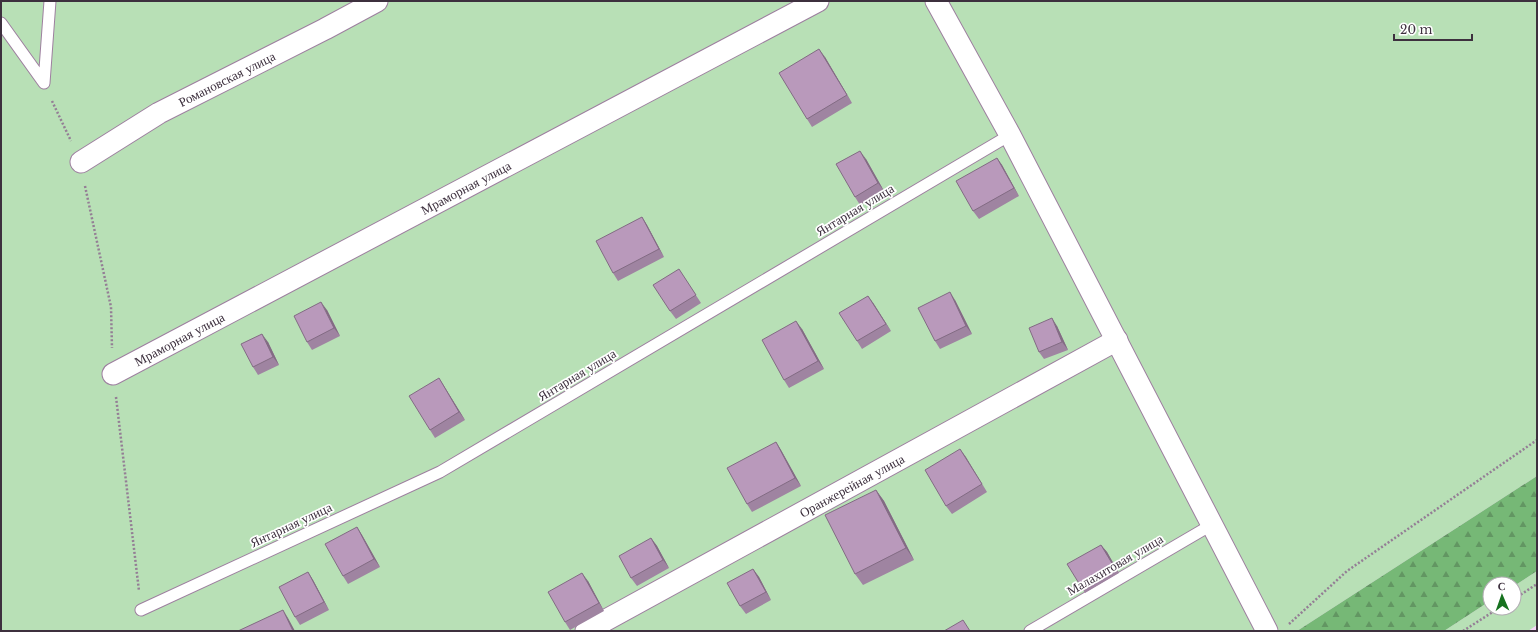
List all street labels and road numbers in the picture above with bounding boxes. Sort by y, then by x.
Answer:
street label: Романовская улица [175,47,278,110]
street label: Мраморная улица [418,156,514,218]
street label: Янтарная улица [813,180,897,240]
street label: Мраморная улица [131,308,228,370]
street label: Янтарная улица [535,345,619,405]
street label: Оранжерейная улица [796,450,907,521]
street label: Янтарная улица [247,499,335,551]
street label: Малахитовая улица [1064,530,1167,600]

